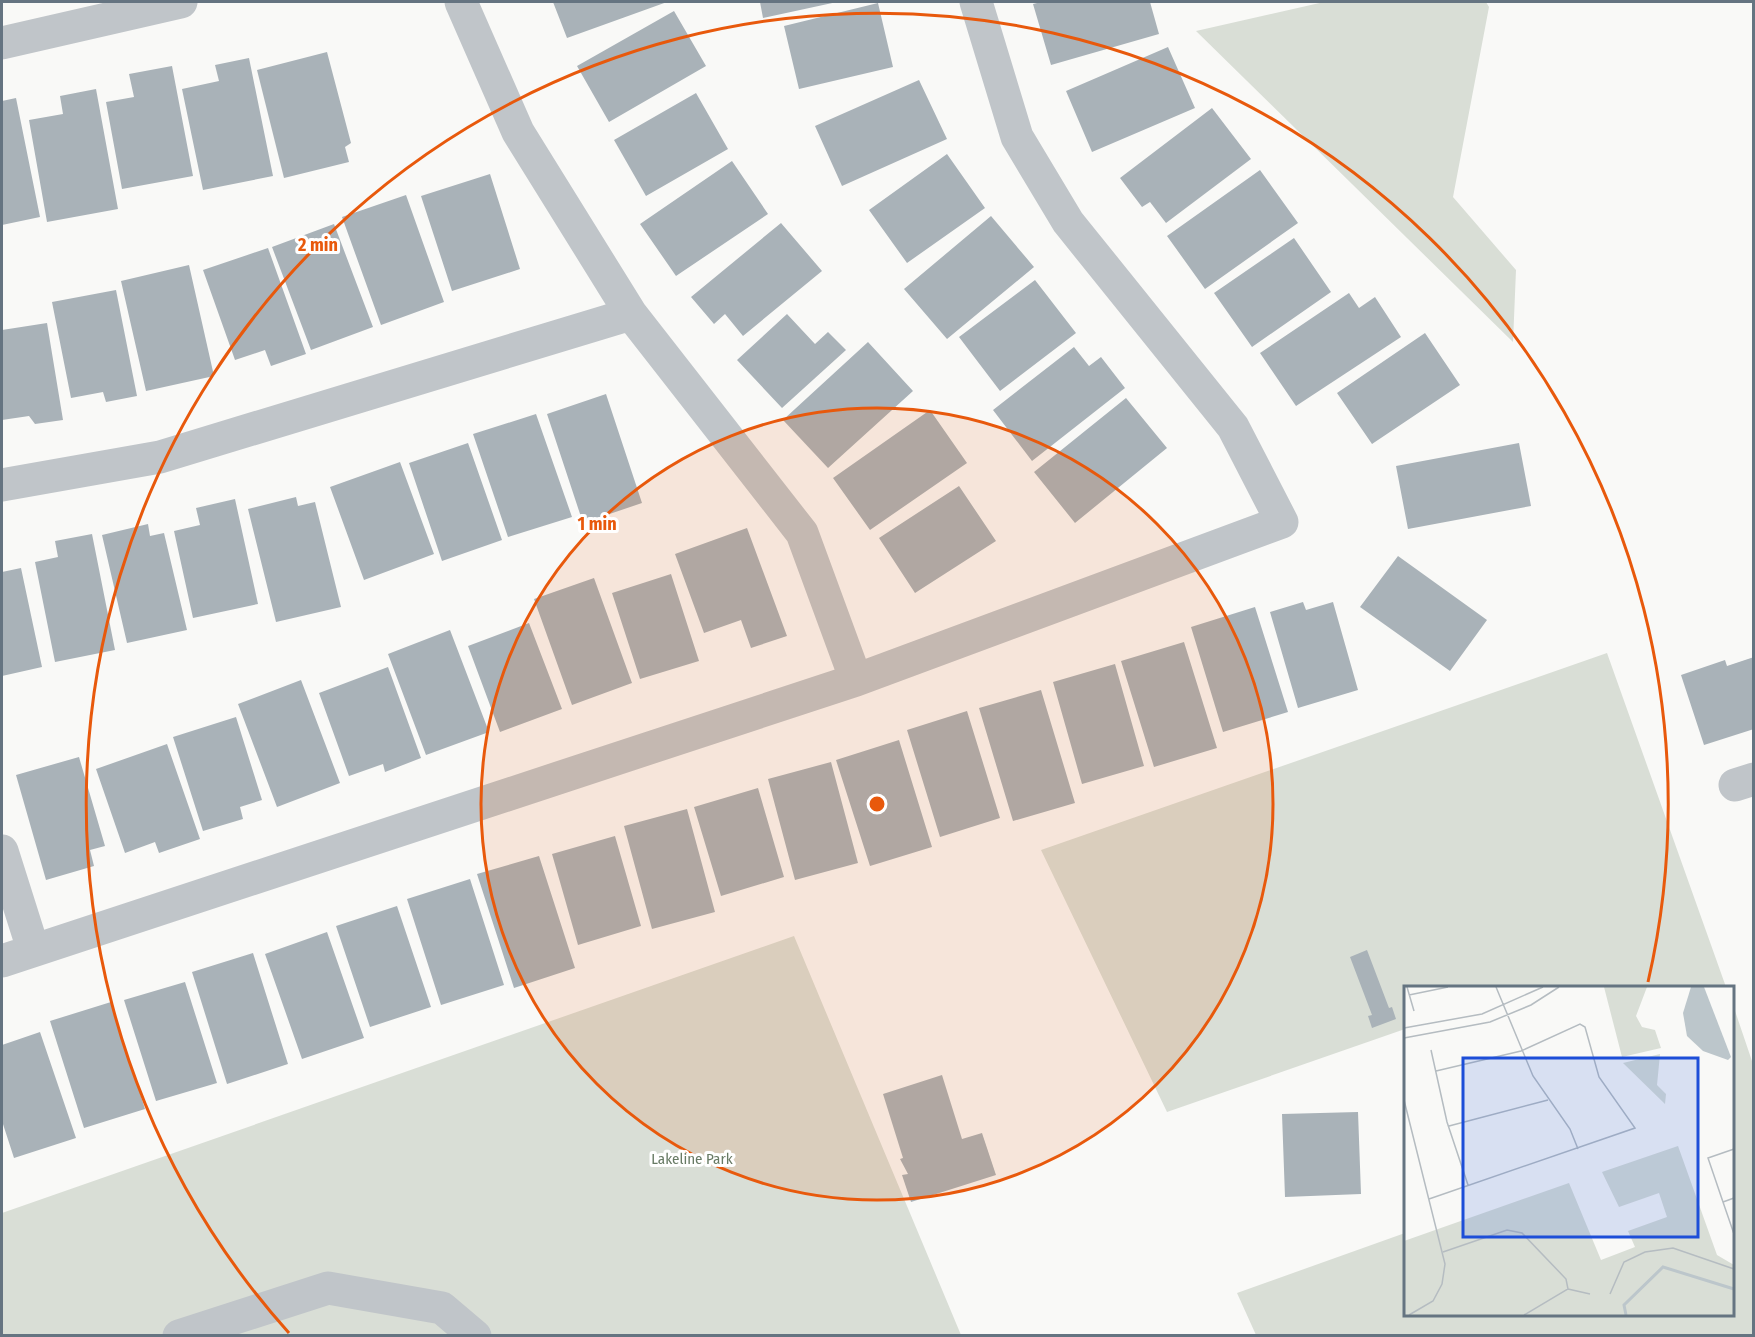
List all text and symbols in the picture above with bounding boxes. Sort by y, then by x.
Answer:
text: 2 min [297,234,338,256]
text: 1 min [577,513,617,535]
centre of rings [867,794,887,814]
inset map [1404,986,1734,1316]
park label: Lakeline Park [651,1150,733,1168]

